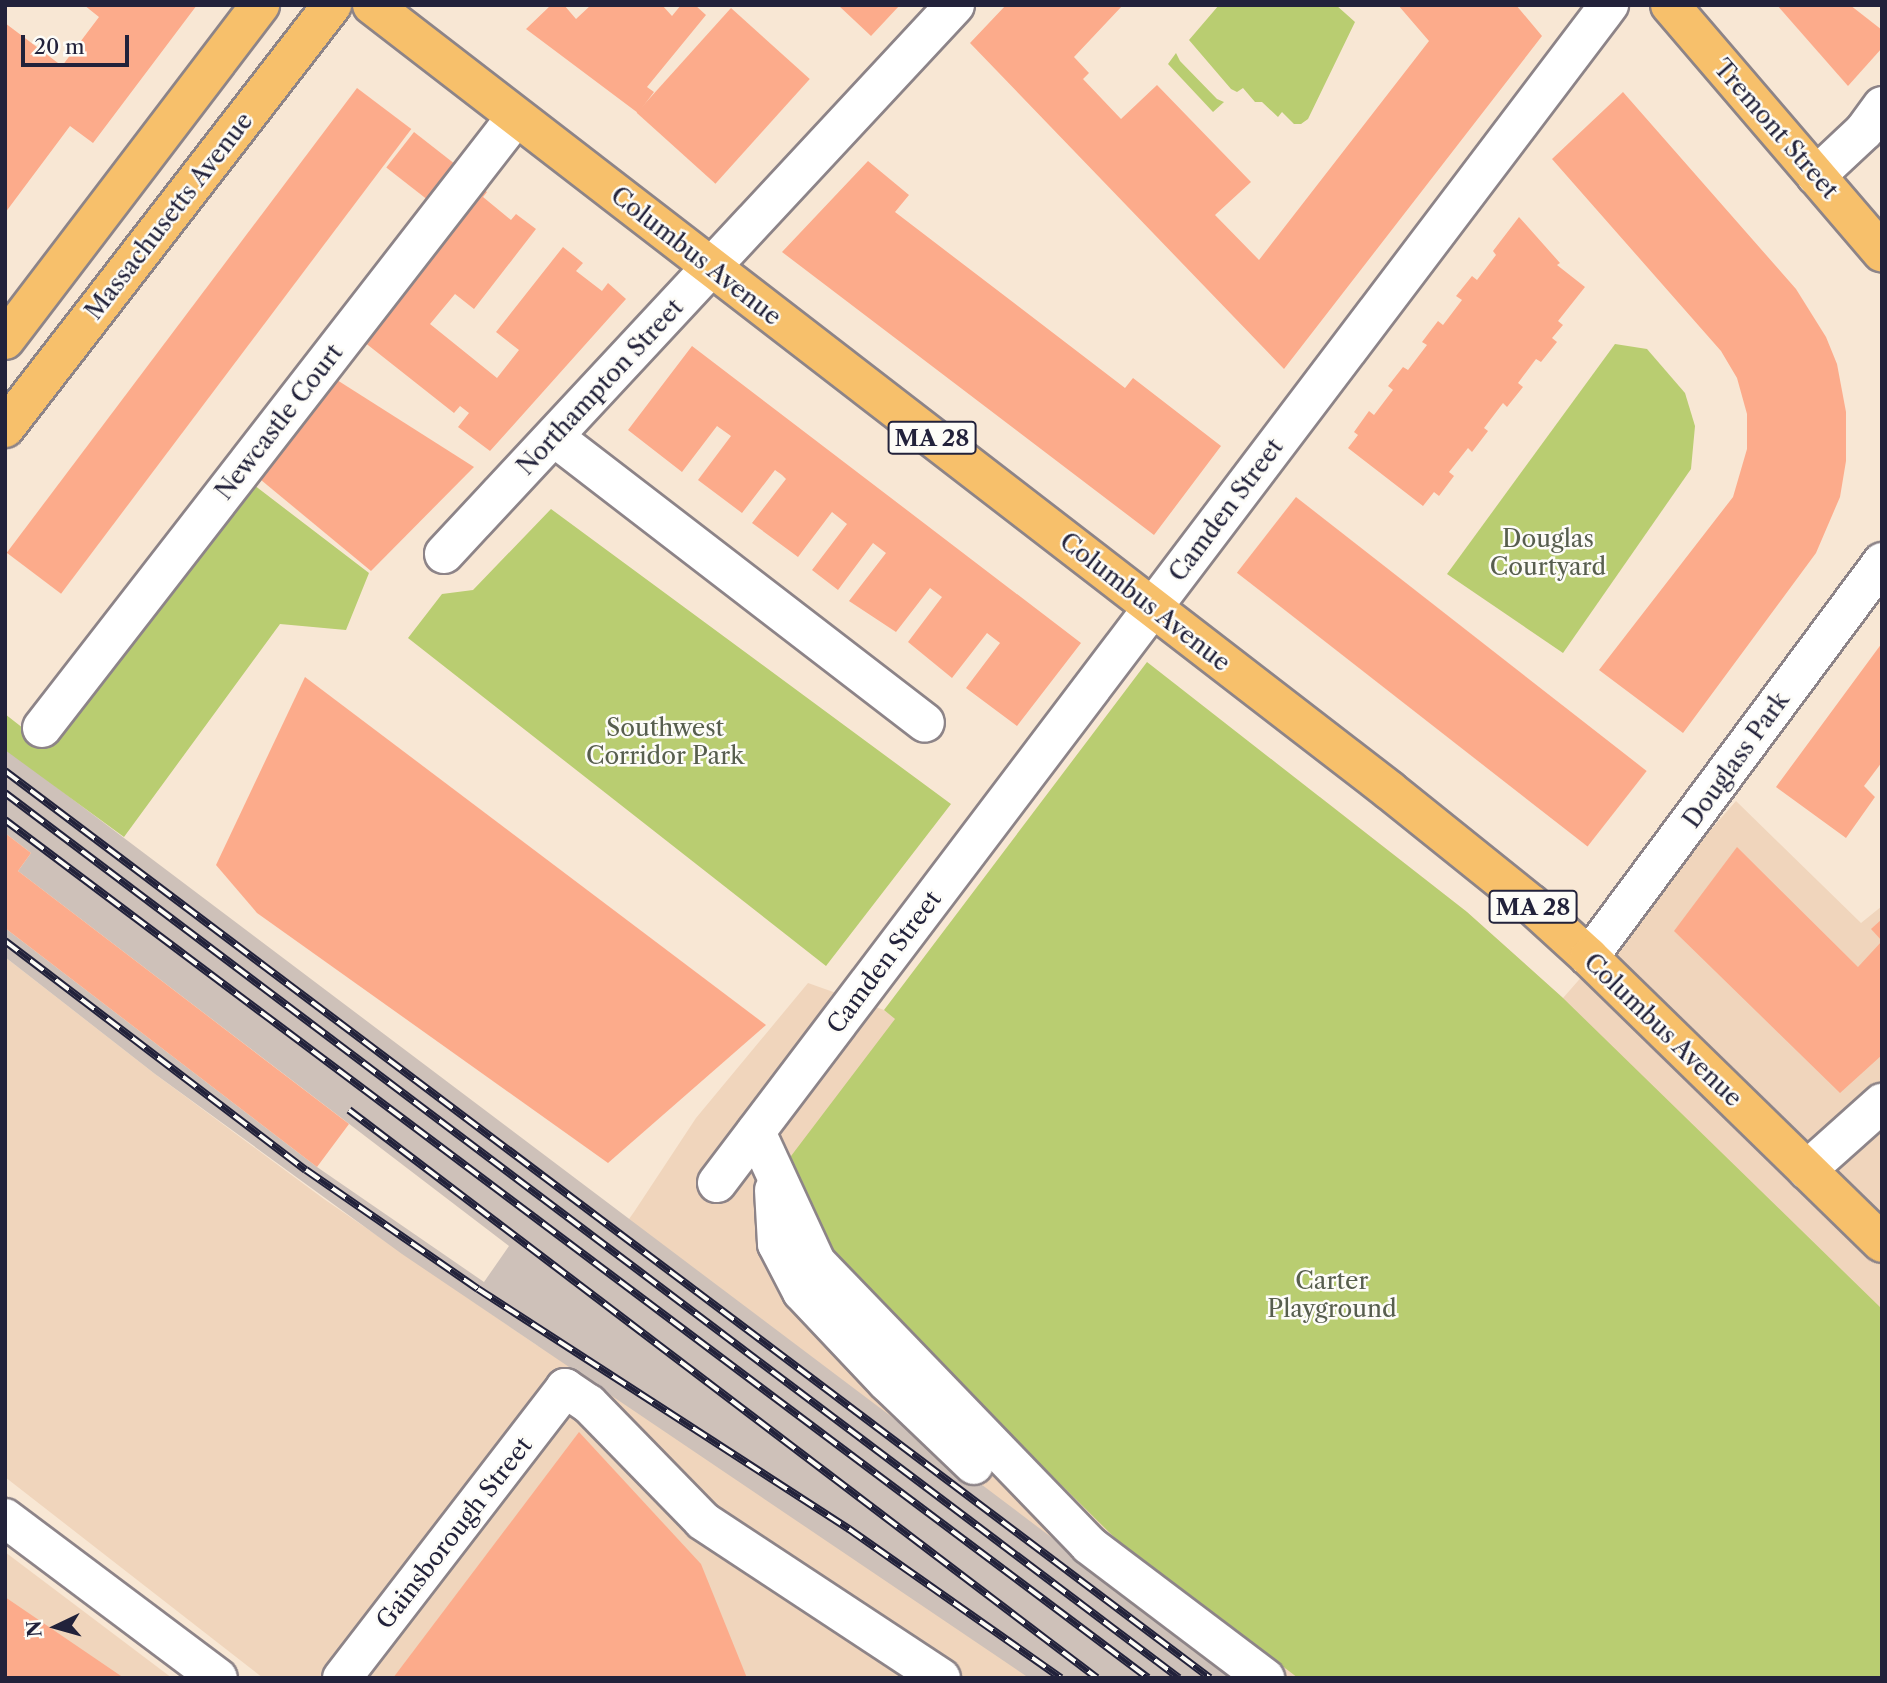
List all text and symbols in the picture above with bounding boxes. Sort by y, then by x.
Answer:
scale bar [24,21,133,65]
text: 20 m [34,34,85,59]
street label: Tremont Street [1708,54,1844,204]
street label: Massachusetts Avenue [79,106,259,326]
street label: Columbus Avenue [605,180,787,332]
street label: Northampton Street [511,293,689,481]
street label: Newcastle Court [209,339,349,505]
road number: MA 28 [886,418,978,458]
street label: Camden Street [1163,433,1289,587]
park label: Douglas Courtyard [1490,525,1606,581]
street label: Columbus Avenue [1054,526,1236,678]
street label: Douglass Park [1677,686,1795,834]
park label: Southwest Corridor Park [586,714,744,770]
street label: Camden Street [821,885,947,1039]
road number: MA 28 [1488,888,1578,926]
street label: Columbus Avenue [1578,947,1748,1113]
park label: Carter Playground [1267,1267,1397,1323]
street label: Gainsborough Street [370,1431,538,1635]
north arrow [21,1592,91,1662]
text: N [22,1620,47,1638]

